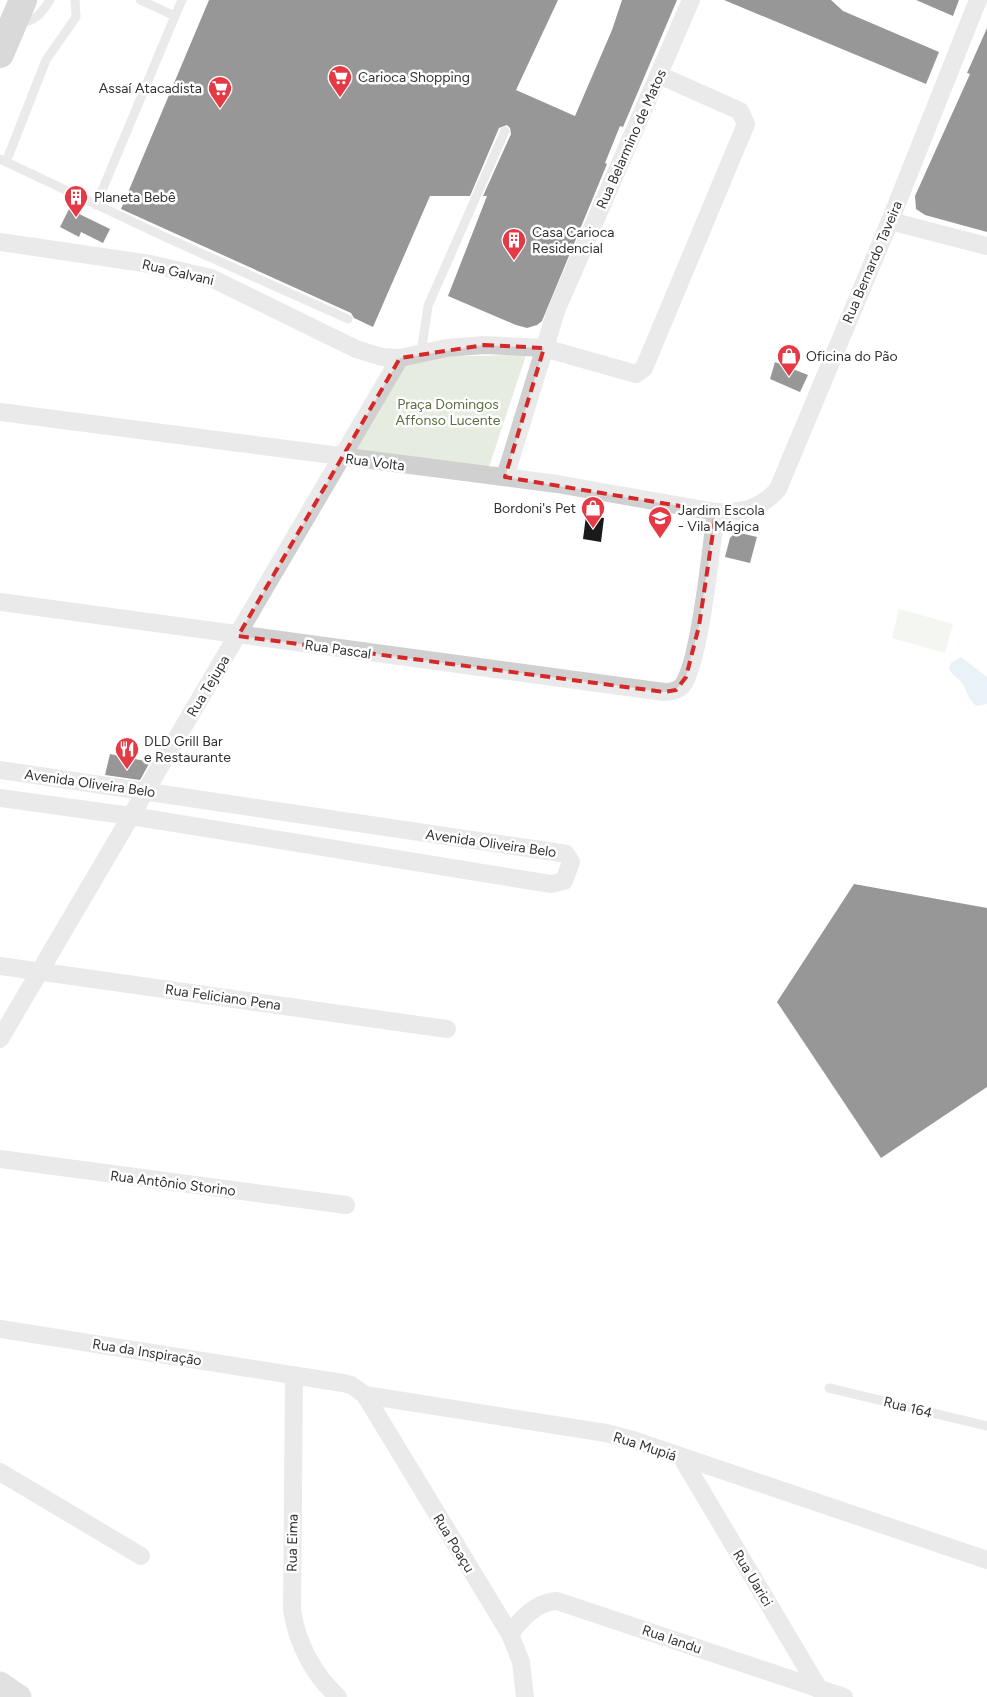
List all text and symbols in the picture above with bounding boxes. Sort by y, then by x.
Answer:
supermarket icon: Carioca Shopping [327,64,353,98]
street label: Rua Belarmino de Matos [593,67,670,212]
place label: Carioca Shopping [358,69,470,86]
supermarket icon: Assaí Atacadista [207,75,233,109]
place label: Assaí Atacadista [99,80,202,97]
building icon: Planeta Bebê [63,184,89,218]
place label: Planeta Bebê [94,189,176,206]
street label: Rua Bernardo Taveira [839,198,906,326]
place label: Casa Carioca Residencial [532,224,614,257]
building icon: Casa Carioca Residencial [501,227,527,261]
street label: Rua Galvani [140,256,216,289]
shop icon: Oficina do Pão [776,343,802,377]
place label: Oficina do Pão [806,348,898,365]
park label: Praça Domingos Affonso Lucente [396,396,501,429]
street label: Rua Volta [344,450,406,475]
shop icon: Bordoni's Pet [580,495,606,529]
place label: Bordoni's Pet [494,500,576,517]
place label: Jardim Escola - Vila Mágica [678,502,765,535]
school or university icon: Jardim Escola - Vila Mágica [647,505,673,539]
street label: Rua Pascal [304,636,372,663]
street label: Rua Tejupa [183,652,233,720]
place label: DLD Grill Bar e Restaurante [144,733,231,766]
restaurant icon: DLD Grill Bar e Restaurante [114,736,140,770]
street label: Avenida Oliveira Belo [23,766,156,801]
street label: Avenida Oliveira Belo [424,826,557,861]
street label: Rua Feliciano Pena [164,981,282,1014]
street label: Rua Antônio Storino [109,1167,237,1200]
street label: Rua da Inspiração [91,1335,203,1370]
street label: Rua 164 [882,1393,934,1422]
street label: Rua Mupiá [611,1428,679,1465]
street label: Rua Poaçu [429,1511,478,1576]
street label: Rua Eima [283,1514,302,1572]
street label: Rua Uarici [729,1547,776,1610]
street label: Rua Iandu [640,1621,704,1658]

